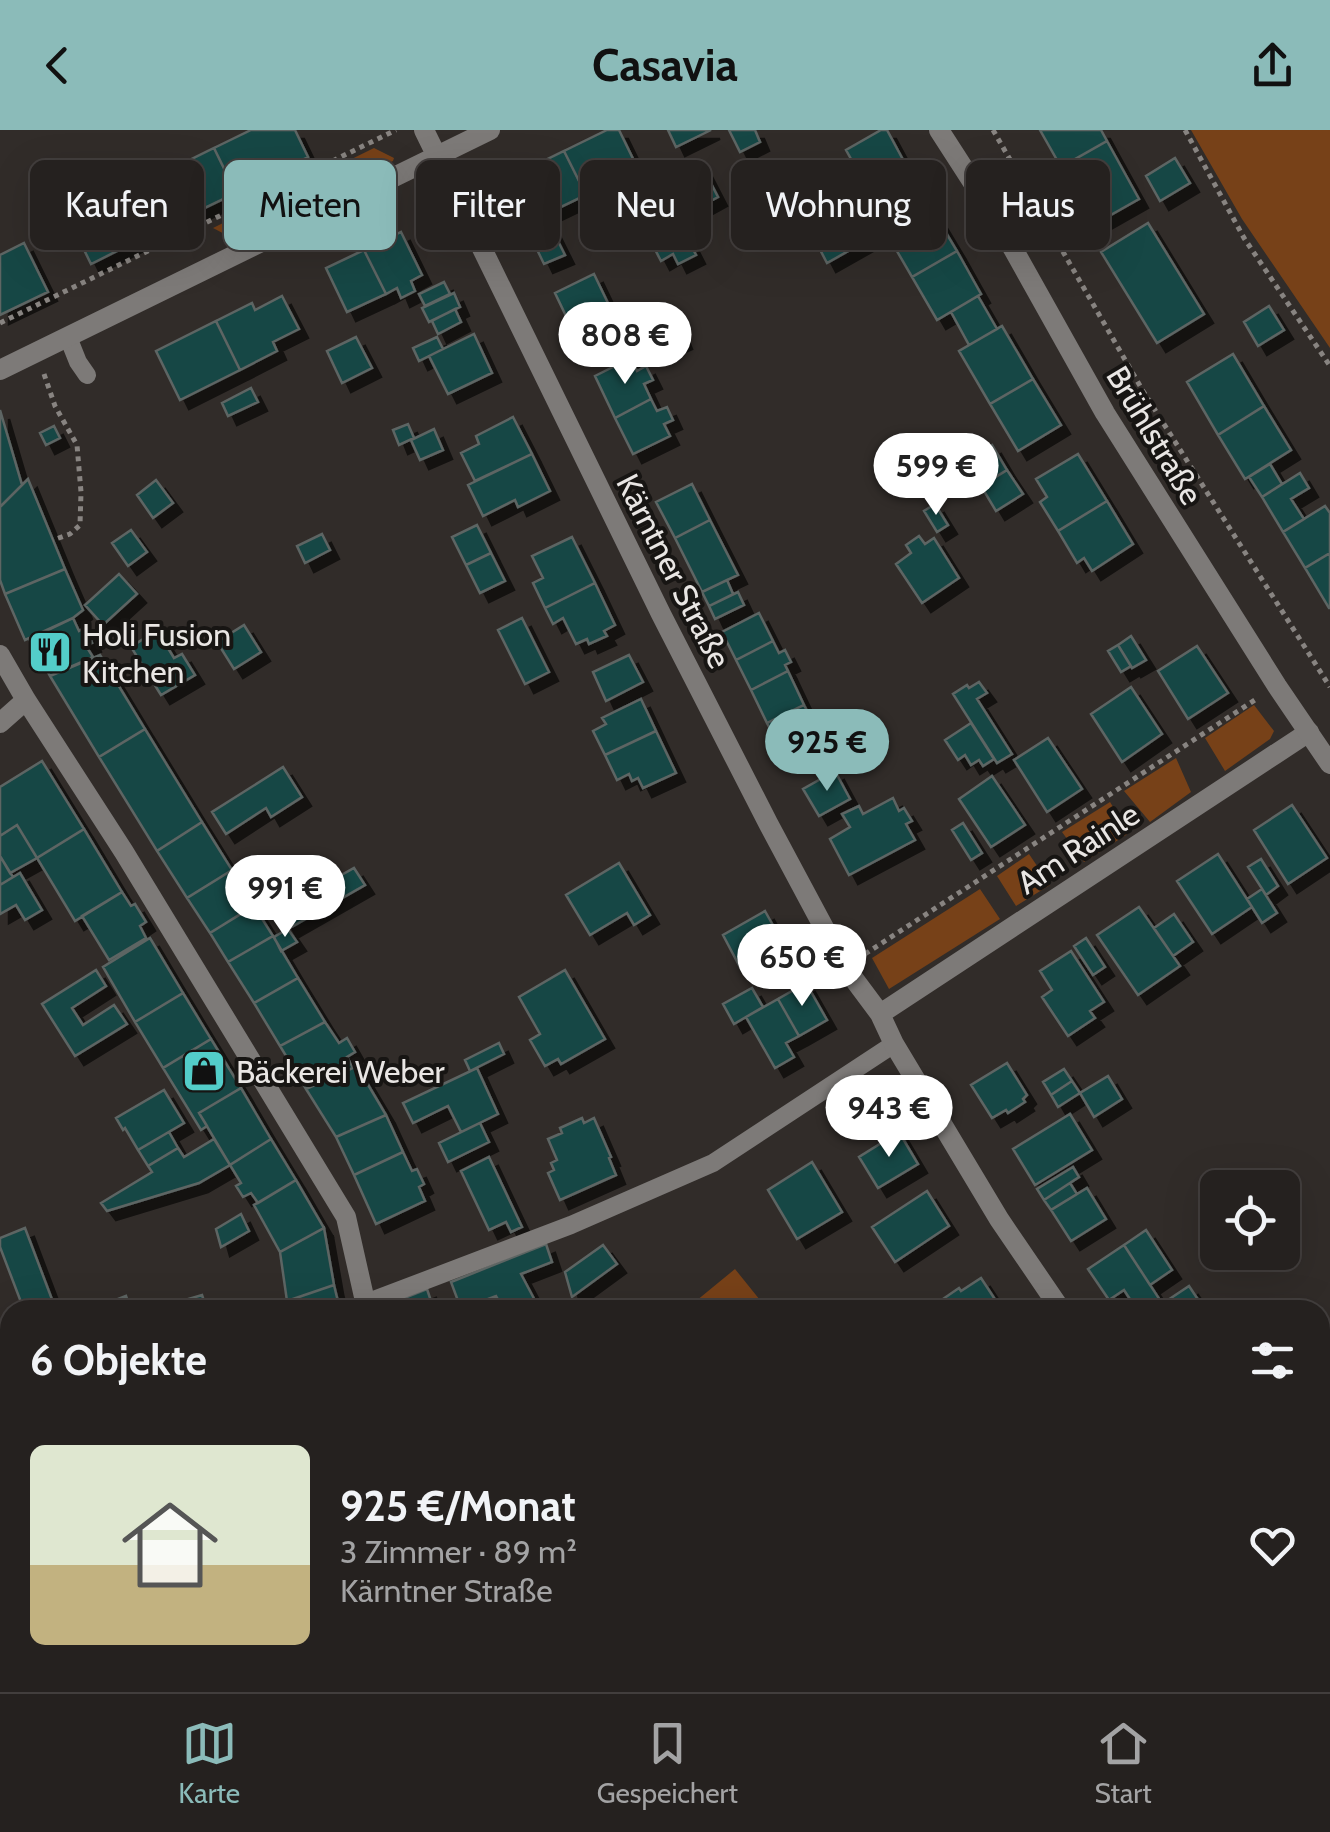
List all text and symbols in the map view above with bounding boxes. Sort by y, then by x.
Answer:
icon: back [30,38,85,93]
text: Casavia [592,38,738,92]
icon: share [1245,38,1300,93]
chip: Kaufen [30,160,204,250]
chip: Mieten [224,160,396,250]
chip: Filter [416,160,560,250]
chip: Neu [580,160,711,250]
chip: Wohnung [731,160,946,250]
chip: Haus [966,160,1110,250]
pin: 808 € [555,302,695,387]
text: 808 € [581,315,669,354]
street label: Brühlstraße [1098,359,1212,511]
pin: 599 € [866,433,1006,518]
text: 599 € [896,446,976,485]
street label: Kärntner Straße [608,467,740,675]
place label: Holi Fusion Kitchen [82,615,231,691]
restaurant icon: Holi Fusion Kitchen [27,629,73,675]
pin: 925 € [757,709,897,794]
text: 925 € [787,722,867,761]
street label: Am Rainle [1010,794,1146,902]
pin: 991 € [215,855,355,940]
text: 991 € [247,868,323,907]
pin: 650 € [732,924,872,1009]
text: 650 € [759,937,845,976]
shop icon: Bäckerei Weber [181,1048,227,1094]
place label: Bäckerei Weber [236,1052,446,1091]
pin: 943 € [819,1075,959,1160]
text: 943 € [848,1088,930,1127]
map controls [1200,1170,1300,1270]
button: locate [1200,1170,1300,1270]
icon: filters [1245,1333,1300,1388]
text: 6 Objekte [30,1334,207,1386]
text: 925 €/Monat [340,1480,576,1532]
icon: home [110,1485,230,1605]
icon: heart [1245,1518,1300,1573]
text: 3 Zimmer · 89 m² [340,1532,577,1571]
text: Kärntner Straße [340,1571,553,1610]
tab: Karte [178,1716,240,1810]
tab: Gespeichert [597,1716,738,1810]
tab: Start [1095,1716,1152,1810]

